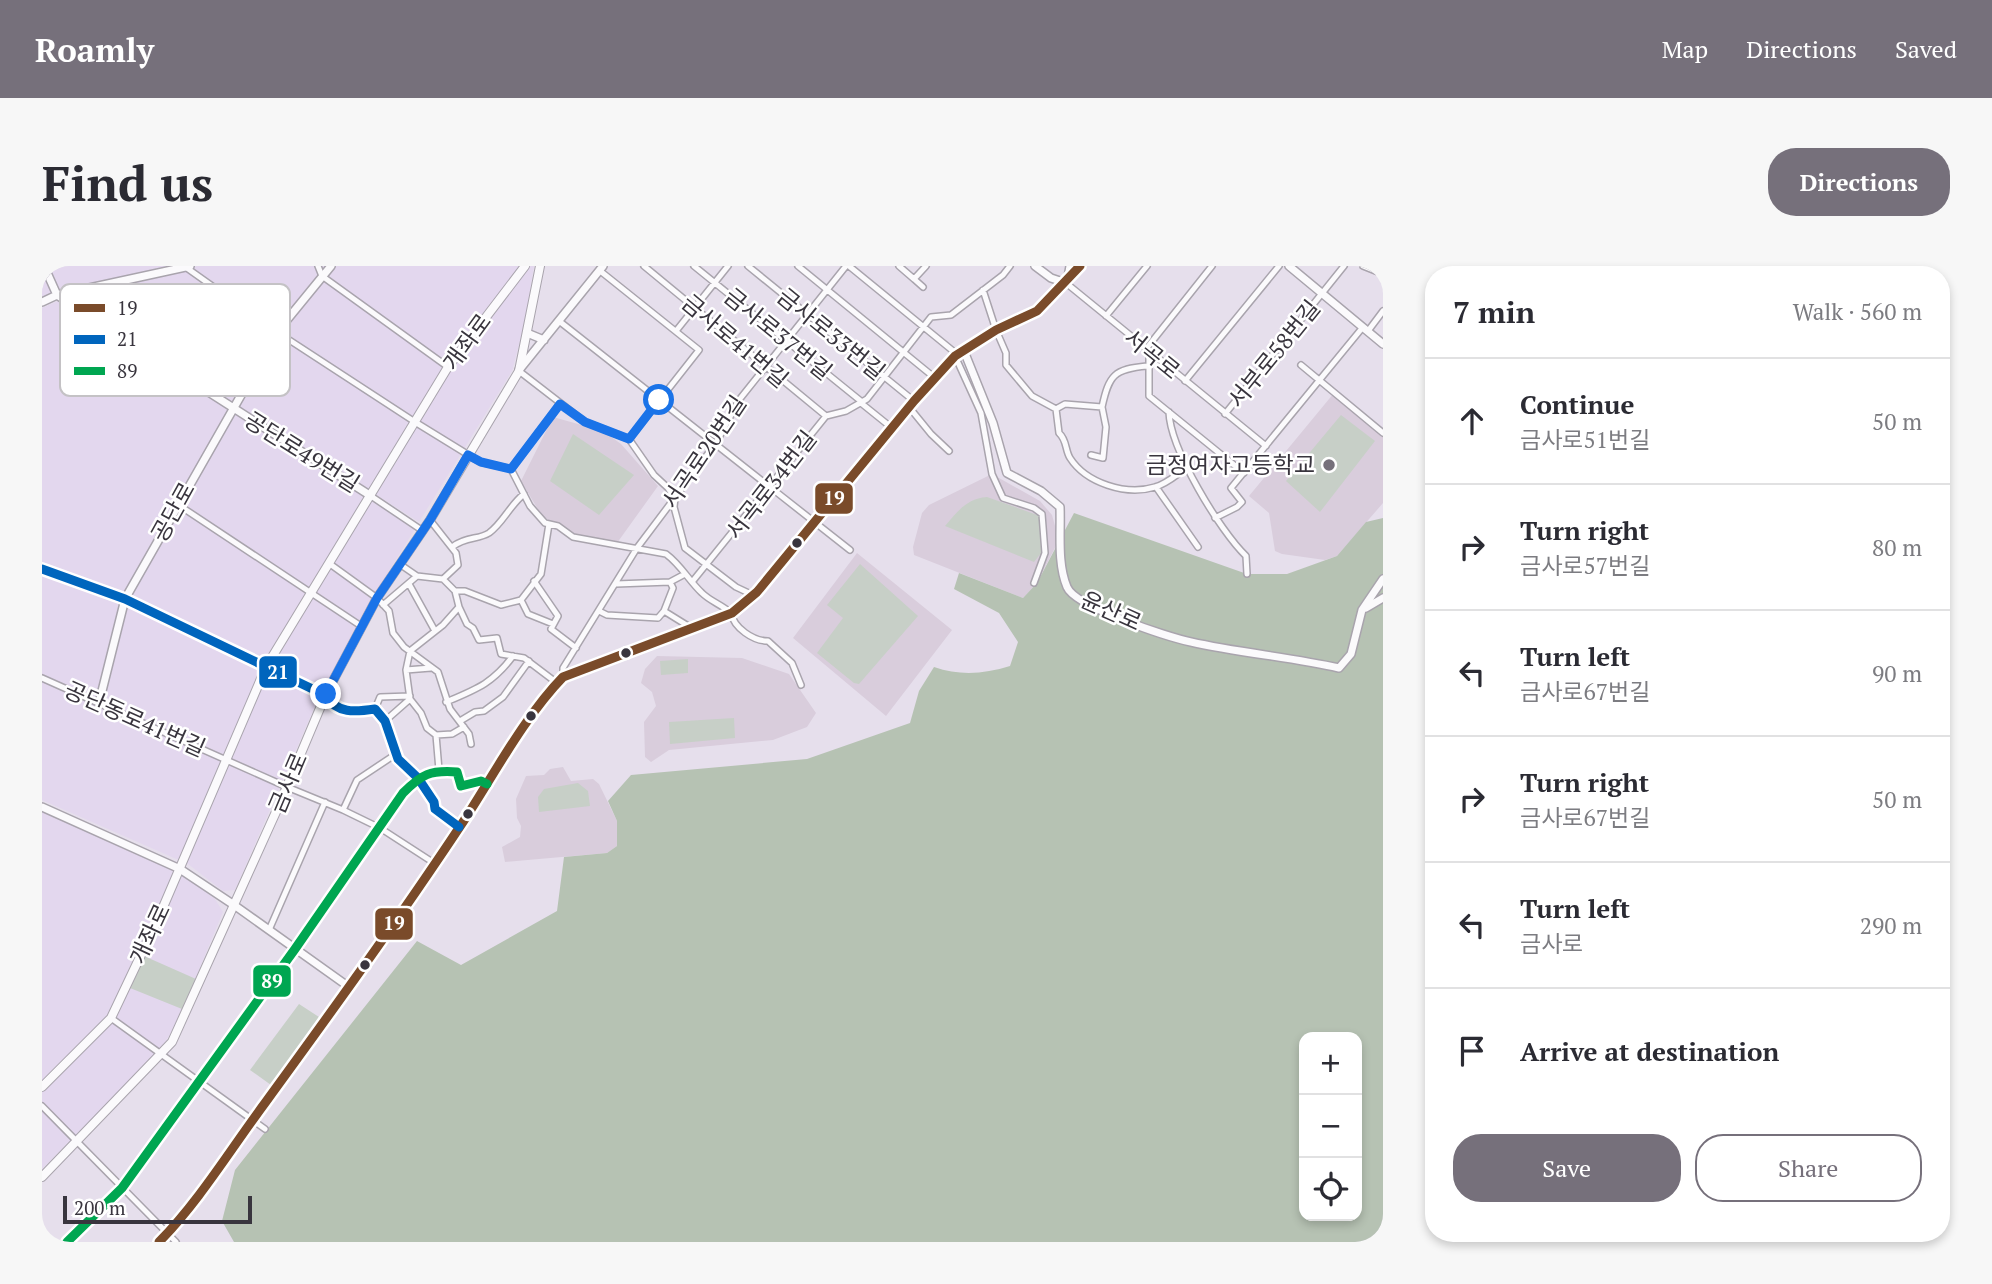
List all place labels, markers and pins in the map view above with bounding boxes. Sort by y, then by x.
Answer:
place label: 금정여자고등학교 [1146,449,1315,480]
marker: 금정여자고등학교 [1321,457,1337,473]
unlabelled marker [790,536,804,550]
unlabelled marker [619,646,633,660]
unlabelled marker [524,709,538,723]
unlabelled marker [461,807,475,821]
unlabelled marker [358,958,372,972]

